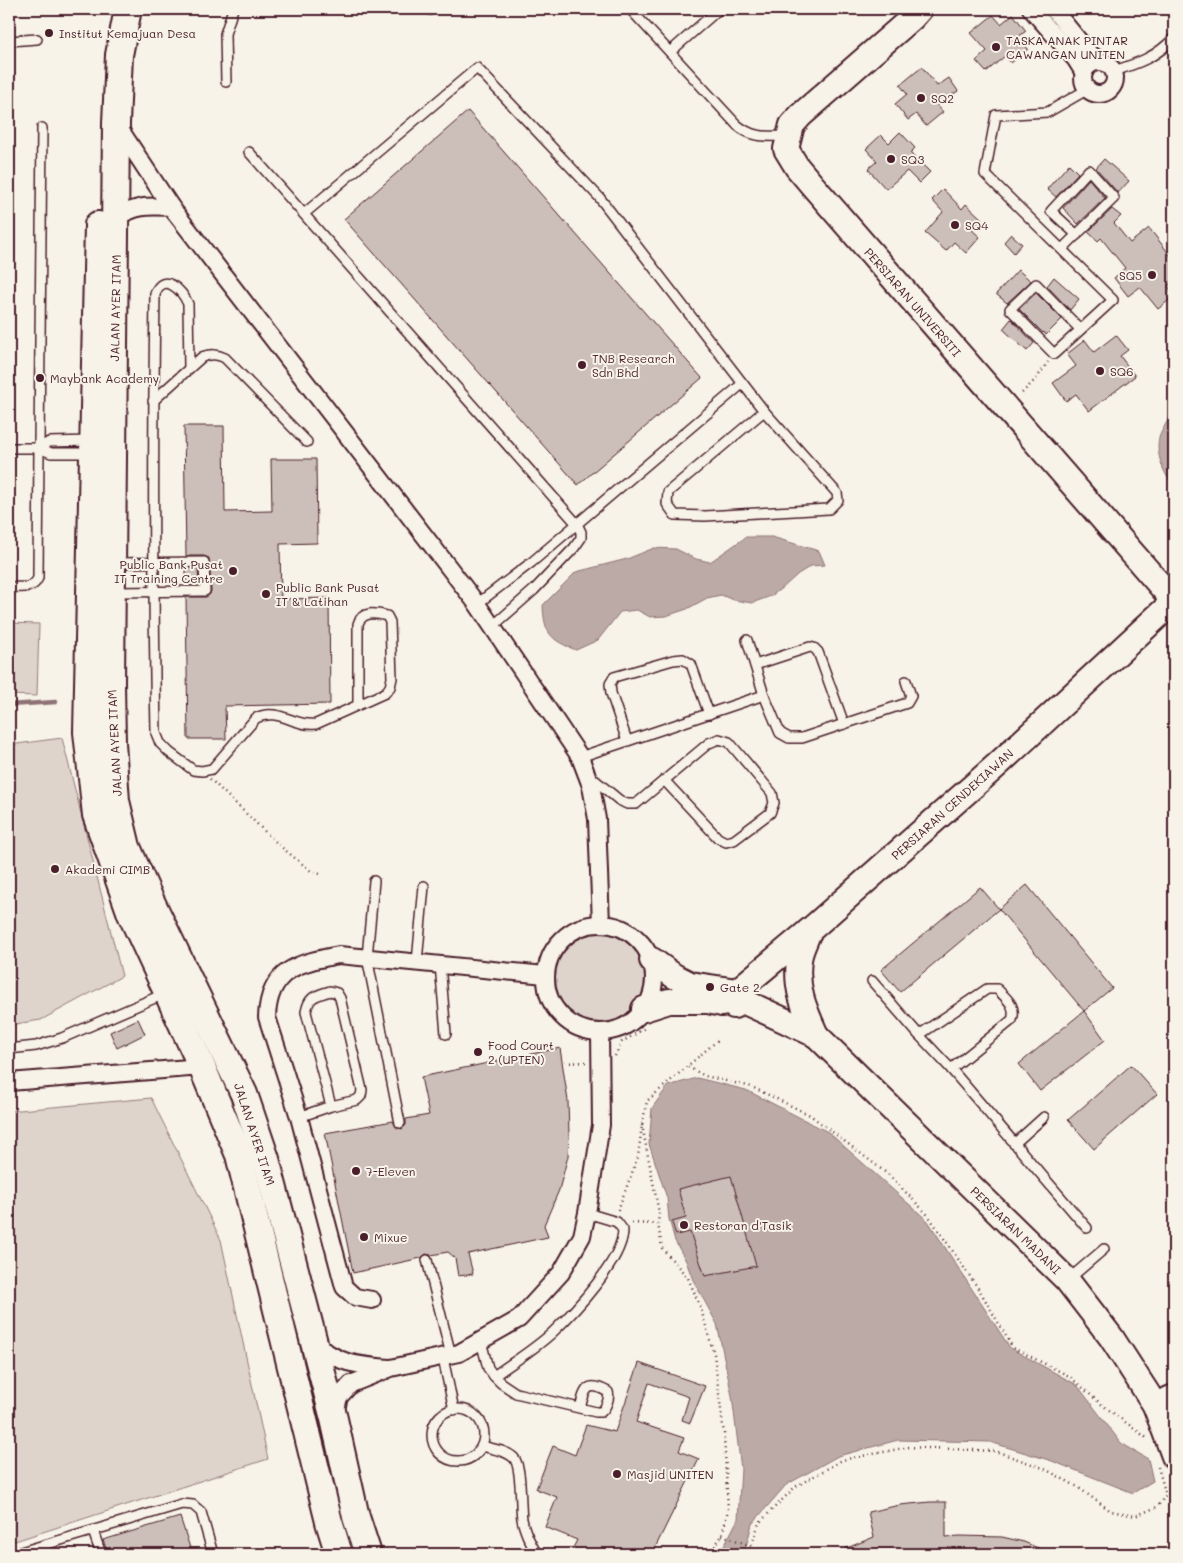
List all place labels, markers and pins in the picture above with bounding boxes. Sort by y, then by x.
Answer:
place label: Institut Kemajuan Desa [59,25,196,41]
marker: Institut Kemajuan Desa [43,27,55,39]
place label: TASKA ANAK PINTAR CAWANGAN UNITEN [1006,32,1128,62]
marker: TASKA ANAK PINTAR CAWANGAN UNITEN [990,41,1002,53]
place label: SQ2 [931,90,954,106]
marker: SQ2 [915,92,927,104]
place label: SQ3 [901,151,924,167]
marker: SQ3 [885,153,897,165]
place label: SQ4 [965,217,988,233]
marker: SQ4 [949,219,961,231]
place label: SQ5 [1119,267,1142,283]
marker: SQ5 [1146,269,1158,281]
place label: TNB Research Sdn Bhd [592,350,675,380]
marker: TNB Research Sdn Bhd [576,359,588,371]
place label: SQ6 [1110,363,1133,379]
marker: SQ6 [1094,365,1106,377]
place label: Maybank Academy [50,370,159,386]
marker: Maybank Academy [34,372,46,384]
place label: Public Bank Pusat IT Training Centre [114,556,223,586]
marker: Public Bank Pusat IT Training Centre [227,565,239,577]
place label: Public Bank Pusat IT & Latihan [276,579,379,609]
marker: Public Bank Pusat IT & Latihan [260,588,272,600]
place label: Akademi CIMB [65,861,150,877]
marker: Akademi CIMB [49,863,61,875]
place label: Gate 2 [720,979,760,995]
marker: Gate 2 [704,981,716,993]
place label: Food Court 2 (UPTEN) [488,1037,554,1067]
marker: Food Court 2 (UPTEN) [472,1046,484,1058]
place label: 7-Eleven [366,1163,415,1179]
marker: 7-Eleven [350,1165,362,1177]
place label: Restoran d'Tasik [694,1217,792,1233]
marker: Restoran d'Tasik [678,1219,690,1231]
place label: Mixue [374,1229,407,1245]
marker: Mixue [358,1231,370,1243]
place label: Masjid UNITEN [627,1466,714,1482]
marker: Masjid UNITEN [611,1468,623,1480]

